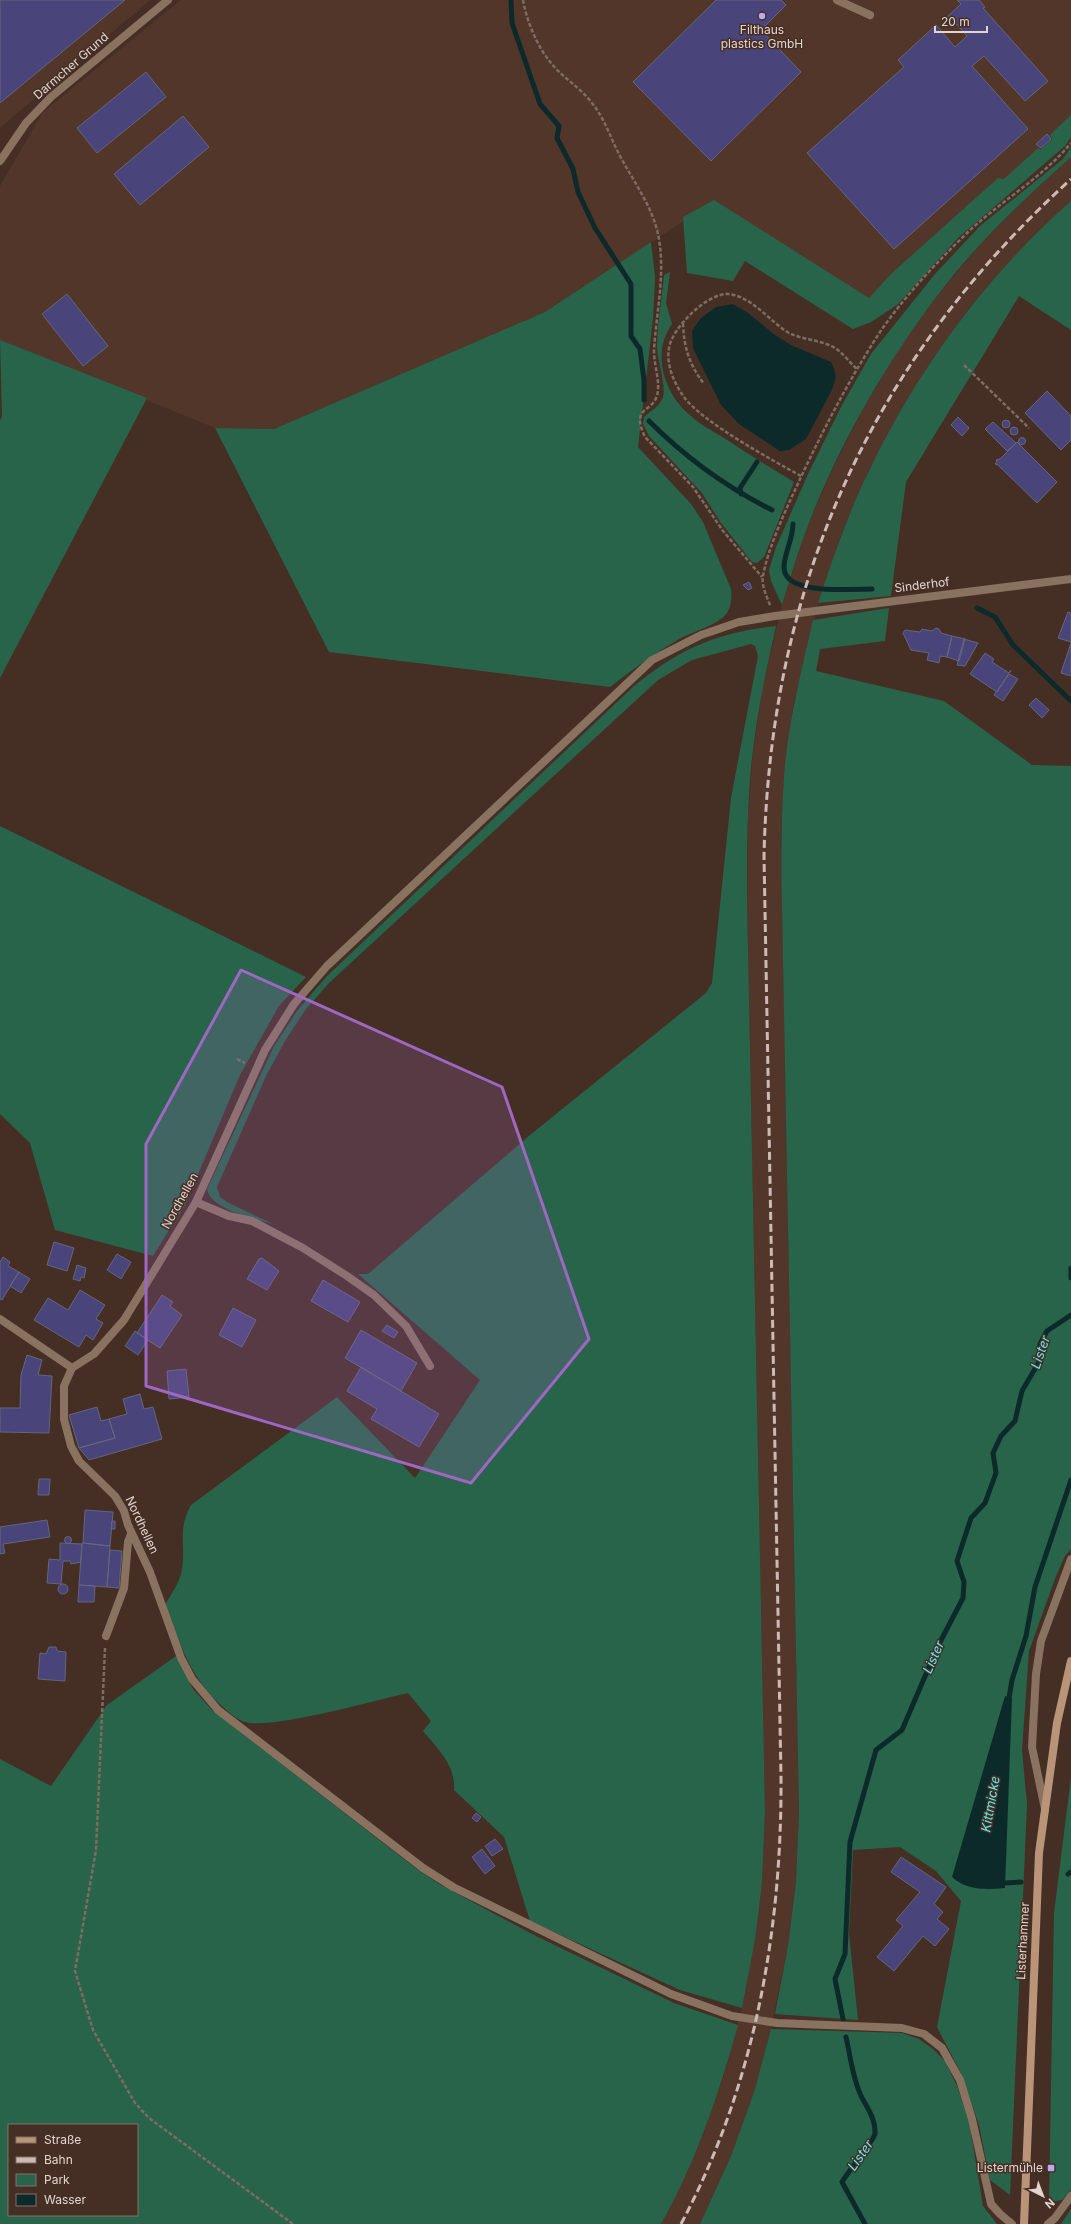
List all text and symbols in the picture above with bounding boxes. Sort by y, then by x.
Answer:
scale bar [935,8,987,34]
marker: Filthaus plastics GmbH [757,11,767,21]
text: 20 m [941,14,970,29]
place label: Filthaus plastics GmbH [721,22,803,51]
street label: Darmcher Grund [30,29,111,102]
street label: Sinderhof [893,574,951,595]
street label: Nordhellen [158,1170,201,1231]
water label: Lister [1027,1332,1053,1371]
street label: Nordhellen [123,1494,162,1556]
water label: Lister [919,1637,948,1676]
water label: Kittmicke [977,1775,1003,1833]
street label: Listerhammer [1013,1901,1032,1980]
legend [8,2124,138,2216]
text: Straße [44,2132,81,2147]
water label: Lister [844,2136,877,2173]
text: Bahn [44,2152,73,2167]
place label: Listermühle [977,2160,1043,2175]
marker: Listermühle [1046,2163,1056,2173]
text: Park [44,2172,70,2187]
north arrow [1023,2176,1063,2216]
text: Wasser [44,2192,87,2207]
text: N [1042,2195,1057,2211]

